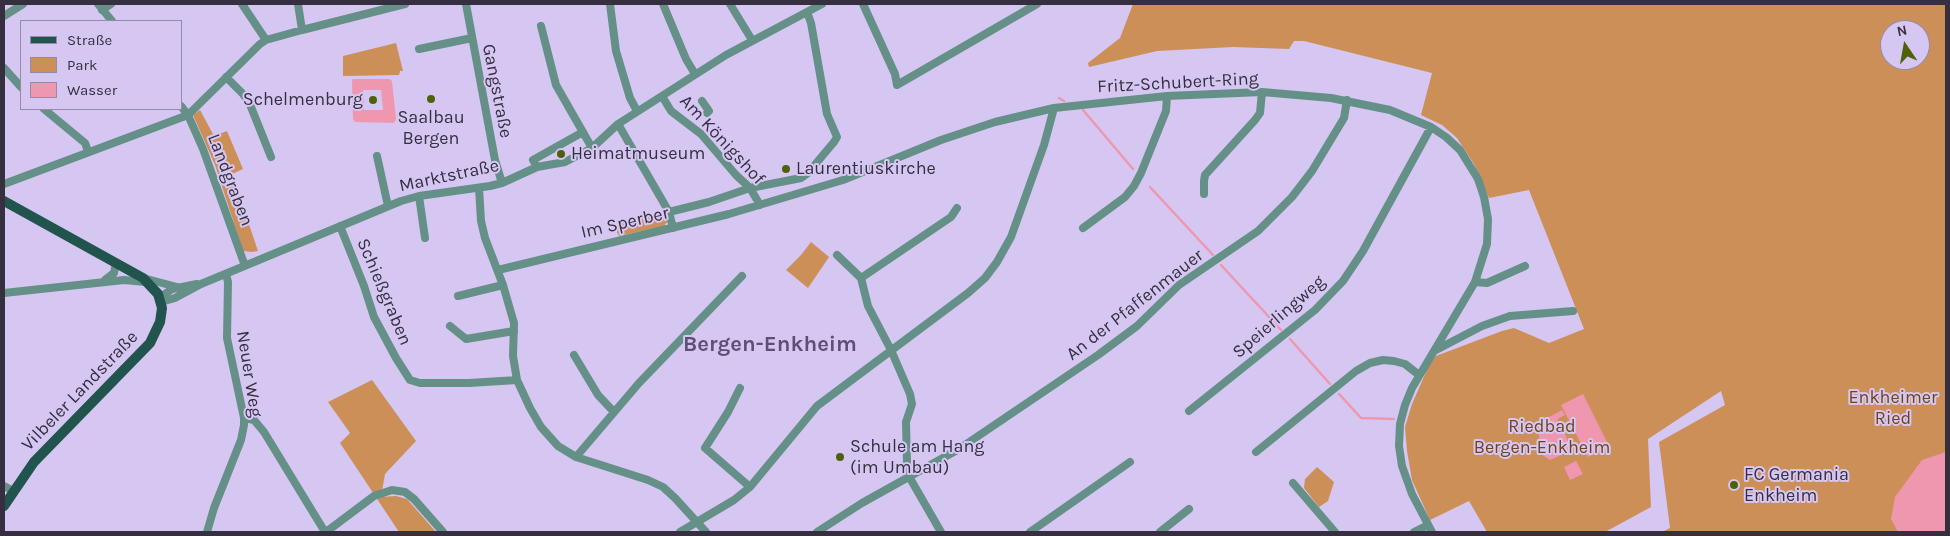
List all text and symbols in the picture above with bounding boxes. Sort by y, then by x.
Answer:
legend [20,20,182,110]
north arrow [1880,20,1930,70]
text: N [1895,21,1909,40]
text: Straße [67,31,112,49]
street label: Gangstraße [477,42,517,140]
text: Park [67,56,97,74]
street label: Fritz-Schubert-Ring [1097,68,1259,98]
text: Wasser [67,81,117,99]
place label: Schelmenburg [243,89,363,111]
street label: Am Königshof [675,91,769,189]
marker: Saalbau Bergen [425,93,437,105]
marker: Schelmenburg [367,94,379,106]
place label: Saalbau Bergen [397,107,465,150]
street label: Landgraben [203,131,257,229]
place label: Heimatmuseum [571,143,705,165]
marker: Heimatmuseum [555,148,567,160]
street label: Marktstraße [397,155,501,197]
place label: Laurentiuskirche [796,158,936,180]
marker: Laurentiuskirche [780,163,792,175]
street label: Im Sperber [579,202,671,244]
street label: Schießgraben [352,235,416,349]
street label: An der Pfaffenmauer [1062,245,1208,365]
street label: Speierlingweg [1228,271,1330,363]
street label: Vilbeler Landstraße [17,327,143,455]
street label: Neuer Weg [231,329,267,419]
district label: Bergen-Enkheim [683,332,857,358]
park label: Enkheimer Ried [1848,387,1938,429]
park label: Riedbad Bergen-Enkheim [1474,416,1610,458]
place label: Schule am Hang (im Umbau) [850,436,984,478]
marker: Schule am Hang (im Umbau) [834,451,846,463]
place label: FC Germania Enkheim [1744,464,1849,506]
marker: FC Germania Enkheim [1728,479,1740,491]

